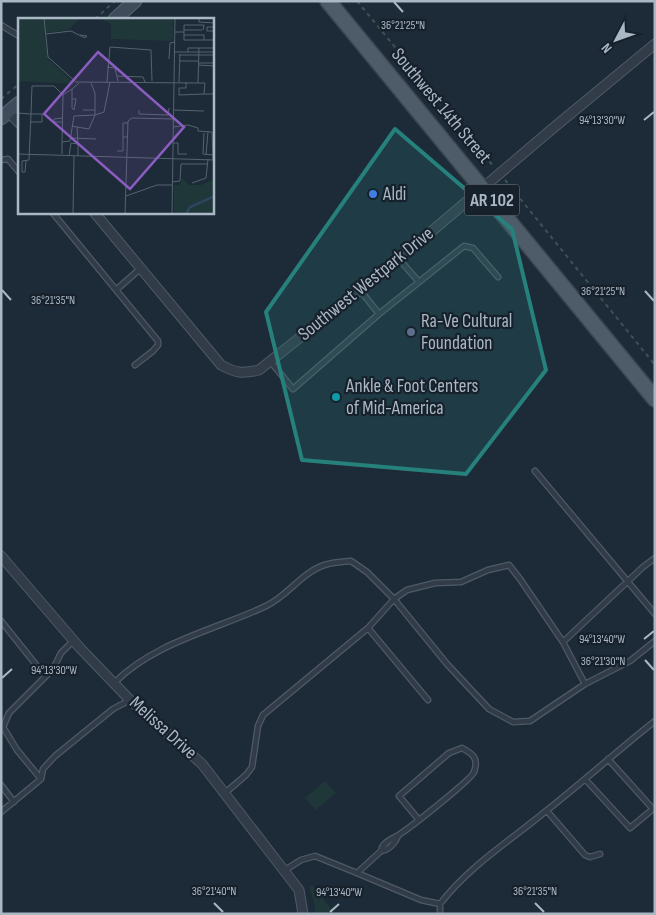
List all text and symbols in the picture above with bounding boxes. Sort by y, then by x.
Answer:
north arrow [591,15,641,65]
inset map [18,18,214,214]
text: 36°21'25"N [381,18,425,33]
text: N [598,40,615,57]
street label: Southwest 14th Street [386,44,496,168]
text: 94°13'30"W [579,113,625,128]
place label: Aldi [382,183,406,206]
road number: AR 102 [464,184,520,216]
marker: Aldi [367,188,379,200]
street label: Southwest Westpark Drive [293,222,439,346]
text: 36°21'25"N [581,284,625,299]
text: 36°21'35"N [31,293,75,308]
place label: Ra-Ve Cultural Foundation [421,310,512,355]
marker: Ra-Ve Cultural Foundation [405,326,417,338]
place label: Ankle & Foot Centers of Mid-America [345,375,479,420]
marker: Ankle & Foot Centers of Mid-America [330,391,342,403]
text: 94°13'40"W [579,632,625,647]
text: 36°21'30"N [581,654,625,669]
text: 94°13'30"W [31,663,77,678]
street label: Melissa Drive [124,692,202,764]
text: 36°21'40"N [192,884,236,899]
text: 36°21'35"N [513,884,557,899]
text: 94°13'40"W [316,885,362,900]

